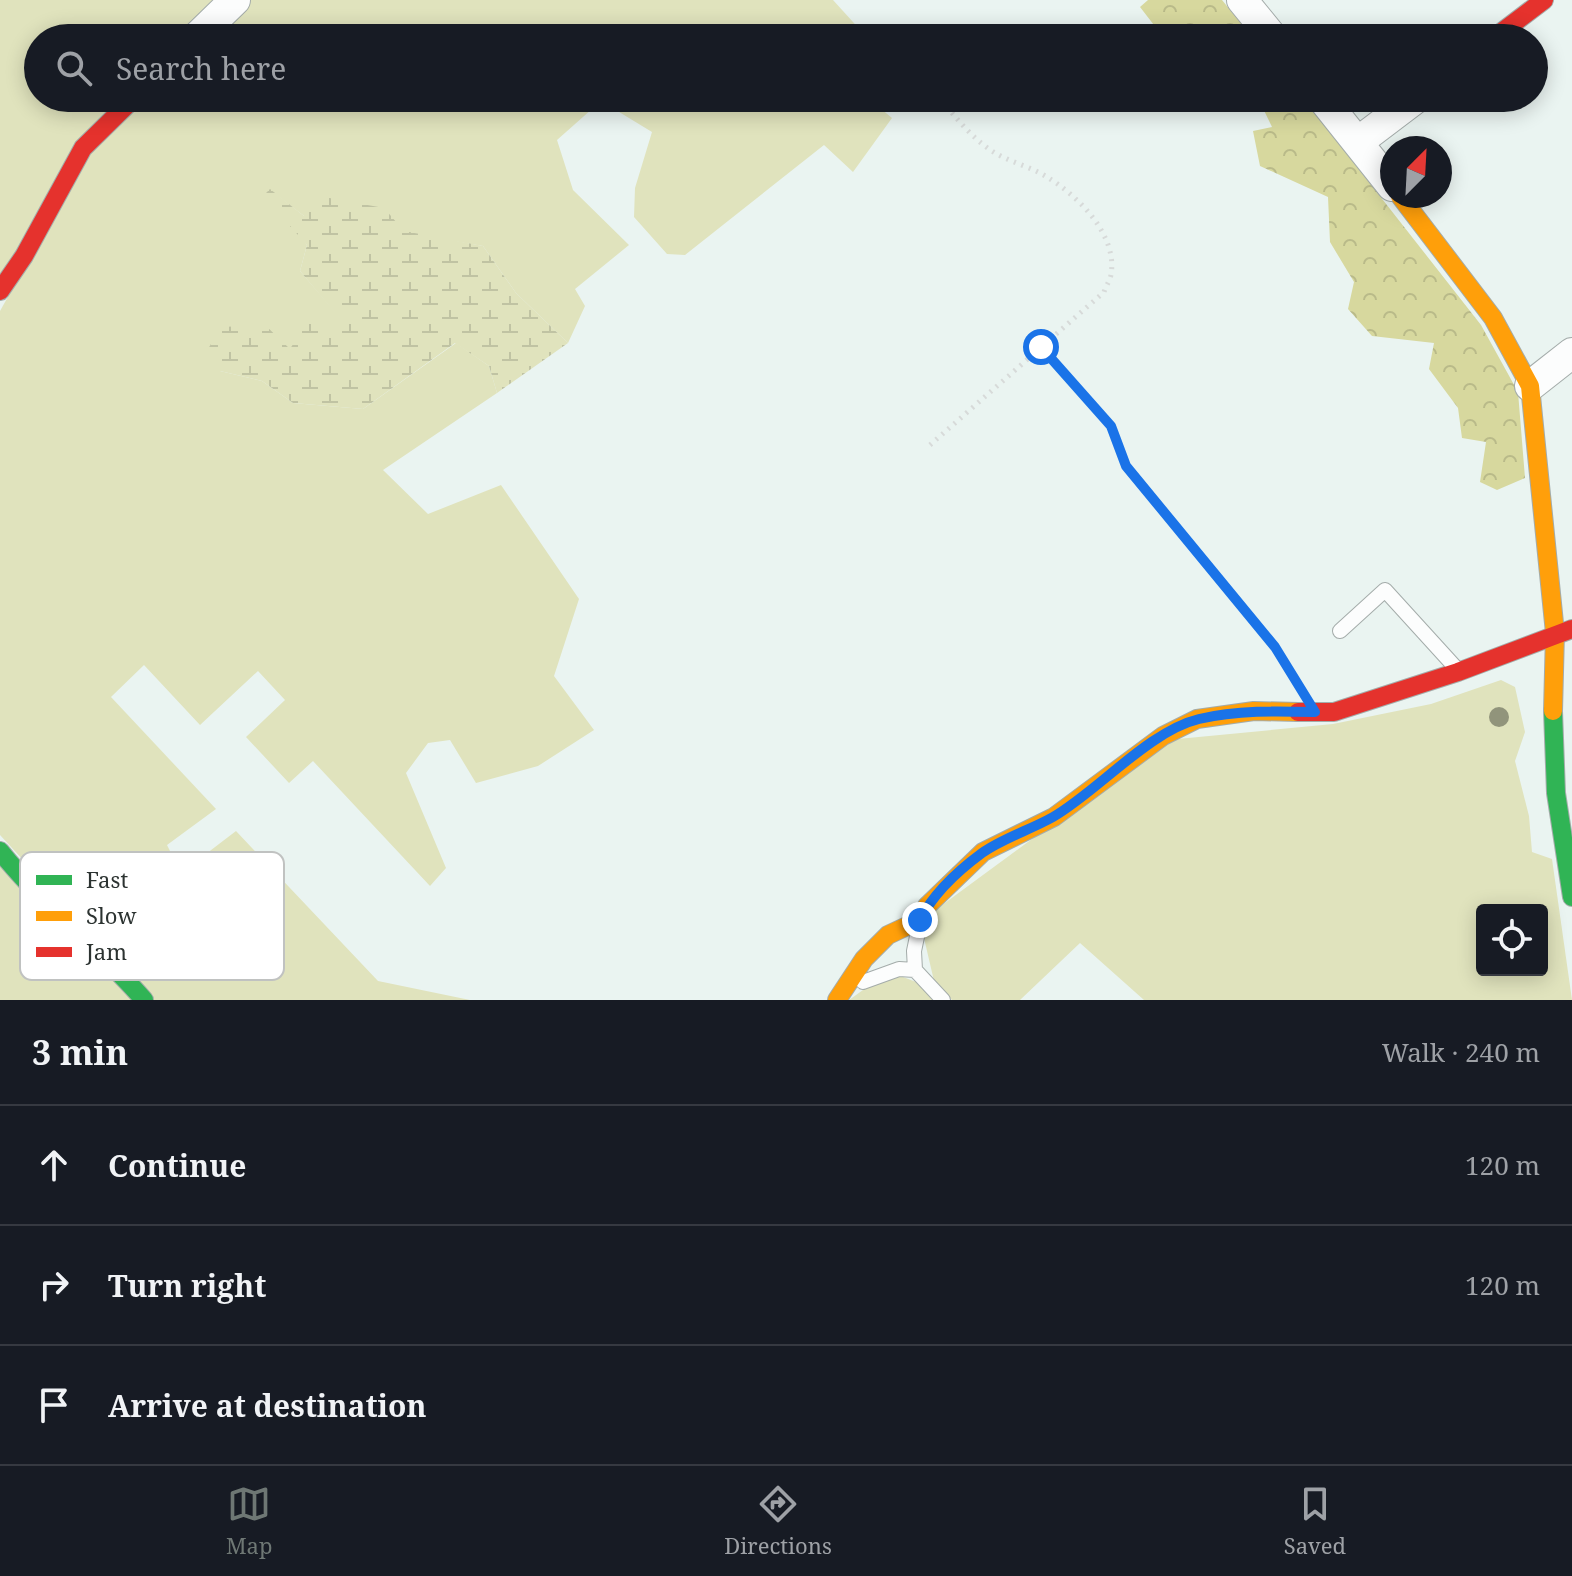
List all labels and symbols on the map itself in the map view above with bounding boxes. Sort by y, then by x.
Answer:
north arrow [1380,136,1452,208]
route start [1023,329,1059,365]
legend [20,852,284,980]
text: Fast [86,864,128,894]
text: Slow [86,900,136,930]
route end [902,902,938,938]
text: Jam [85,936,127,966]

